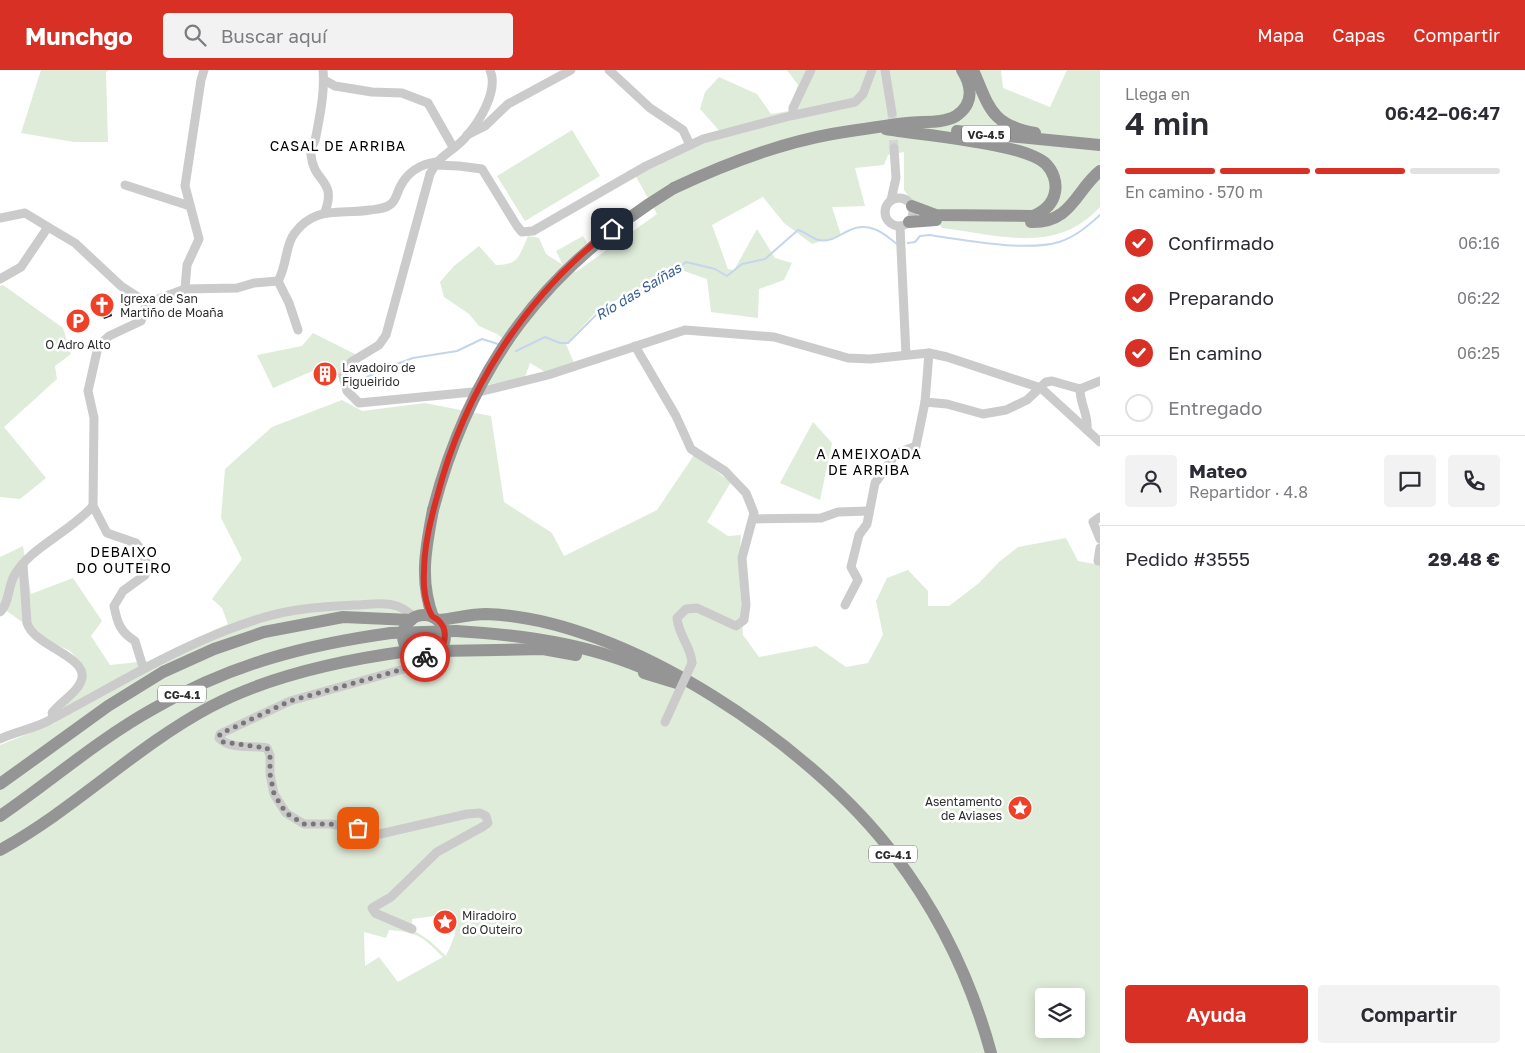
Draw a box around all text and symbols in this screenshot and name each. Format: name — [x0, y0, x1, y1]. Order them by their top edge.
search box — [163, 13, 513, 58]
text: Munchgo — [25, 21, 133, 50]
icon: search — [181, 21, 209, 49]
text: Buscar aquí — [221, 24, 327, 47]
text: Mapa — [1257, 24, 1304, 46]
text: Capas — [1332, 24, 1385, 46]
text: Compartir — [1413, 24, 1500, 46]
text: Llega en — [1125, 84, 1190, 104]
text: 06:42–06:47 — [1385, 101, 1500, 124]
text: 4 min — [1125, 104, 1209, 142]
road number: VG-4.5 — [962, 126, 1010, 142]
district label: CASAL DE ARRIBA — [270, 137, 406, 154]
text: En camino · 570 m — [1125, 182, 1263, 202]
pin — [591, 208, 633, 250]
icon: home — [598, 215, 626, 243]
icon: check — [1125, 229, 1153, 257]
text: Confirmado — [1168, 231, 1274, 254]
text: 06:16 — [1458, 233, 1500, 253]
water label: Río das Saíñas — [592, 258, 685, 323]
icon: check — [1125, 284, 1153, 312]
text: Preparando — [1168, 286, 1274, 309]
text: 06:22 — [1457, 288, 1500, 308]
place label: Igrexa de San Martiño de Moaña — [120, 291, 223, 320]
church icon: Igrexa de San Martiño de Moaña — [89, 292, 115, 318]
parking icon: O Adro Alto — [65, 308, 91, 334]
place label: O Adro Alto — [45, 337, 111, 352]
icon: check — [1125, 339, 1153, 367]
text: En camino — [1168, 341, 1262, 364]
text: 06:25 — [1457, 343, 1500, 363]
place label: Lavadoiro de Figueirido — [342, 360, 416, 389]
building icon: Lavadoiro de Figueirido — [312, 361, 338, 387]
text: Entregado — [1168, 396, 1262, 419]
district label: A AMEIXOADA DE ARRIBA — [816, 445, 922, 478]
button: person — [1125, 455, 1177, 507]
button: chat — [1384, 455, 1436, 507]
button: phone — [1448, 455, 1500, 507]
text: Mateo — [1189, 459, 1247, 482]
text: Repartidor · 4.8 — [1189, 482, 1308, 502]
district label: DEBAIXO DO OUTEIRO — [76, 543, 172, 576]
text: Pedido #3555 — [1125, 547, 1250, 570]
text: 29.48 € — [1428, 547, 1500, 570]
courier — [400, 632, 450, 682]
icon: bike — [411, 643, 439, 671]
road number: CG-4.1 — [158, 686, 206, 702]
place label: Asentamento de Aviases — [925, 794, 1002, 823]
place icon: Asentamento de Aviases — [1007, 795, 1033, 821]
pin — [337, 807, 379, 849]
icon: bag — [344, 814, 372, 842]
road number: CG-4.1 — [869, 846, 917, 862]
place label: Miradoiro do Outeiro — [462, 908, 522, 937]
place icon: Miradoiro do Outeiro — [432, 909, 458, 935]
button: Ayuda — [1125, 985, 1308, 1043]
button: Compartir — [1318, 985, 1500, 1043]
map controls — [1035, 988, 1085, 1038]
button: layers — [1035, 988, 1085, 1038]

